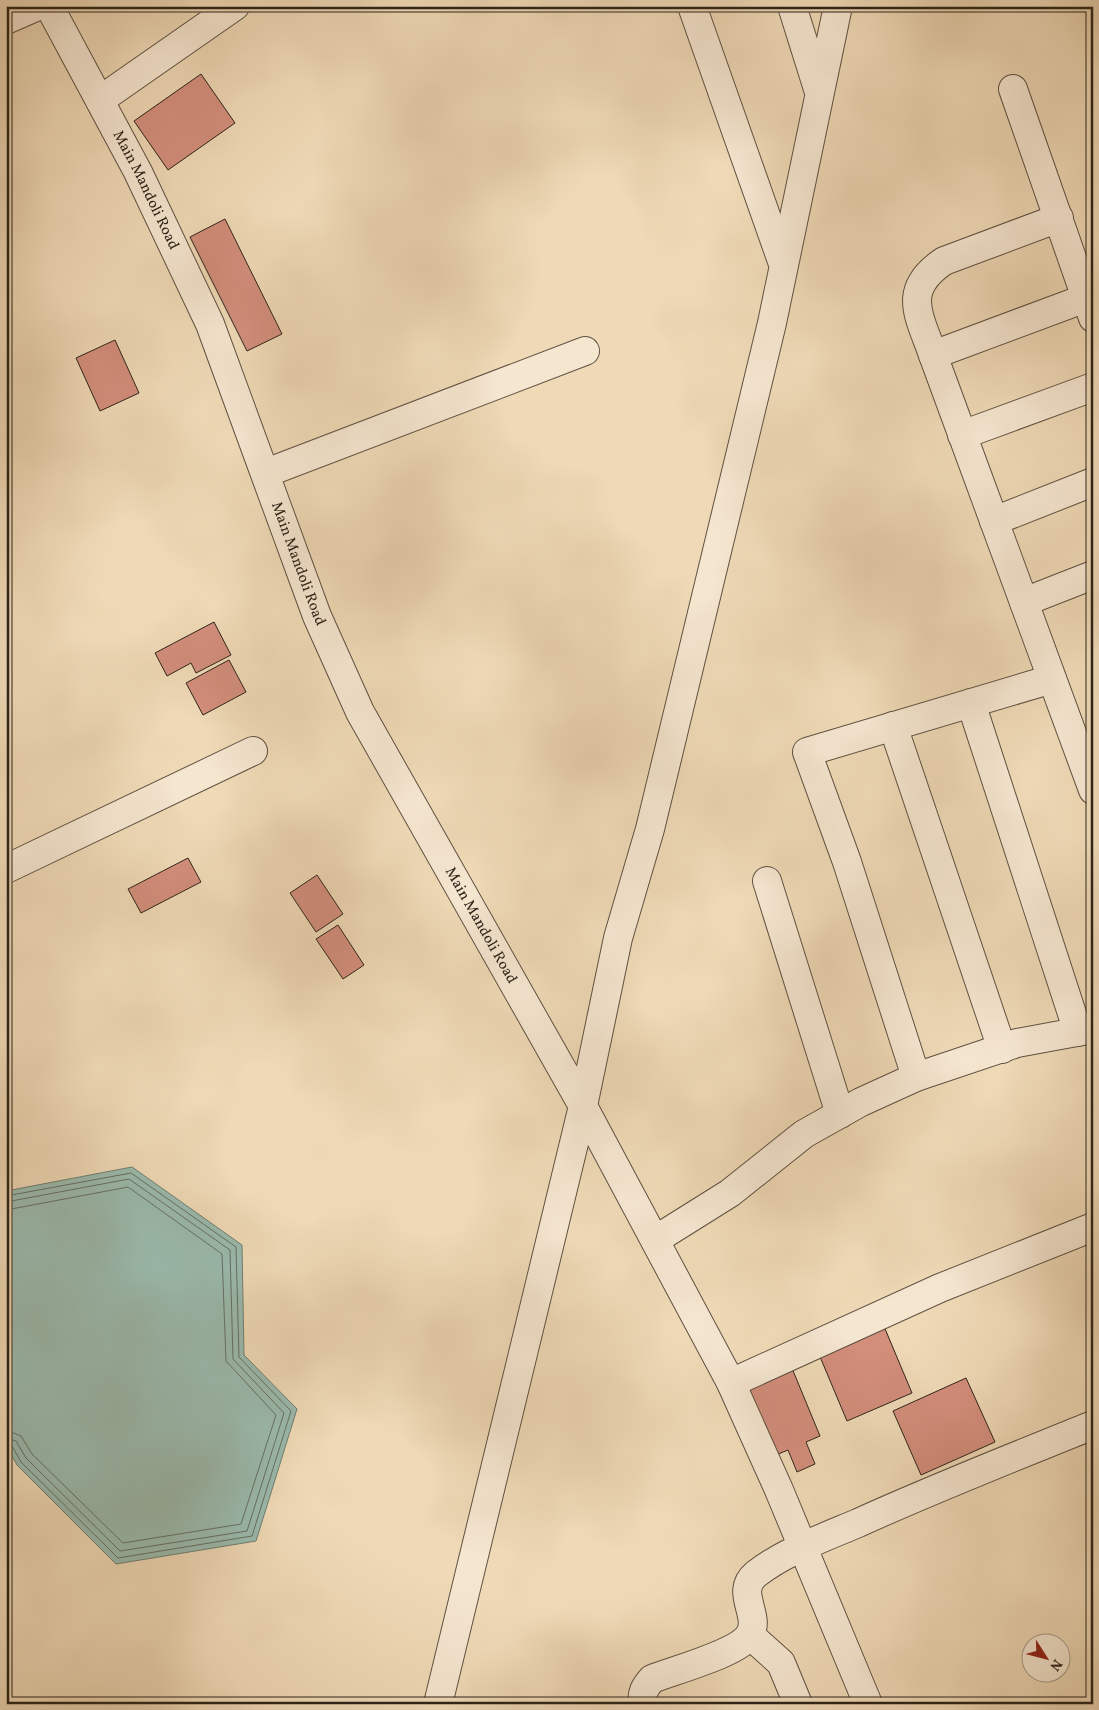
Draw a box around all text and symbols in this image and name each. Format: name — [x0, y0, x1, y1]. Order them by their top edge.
street label: Main Mandoli Road — [107, 127, 184, 253]
street label: Main Mandoli Road — [266, 499, 331, 629]
street label: Main Mandoli Road — [440, 863, 522, 987]
north arrow — [1022, 1632, 1072, 1682]
text: N — [1045, 1655, 1066, 1674]

